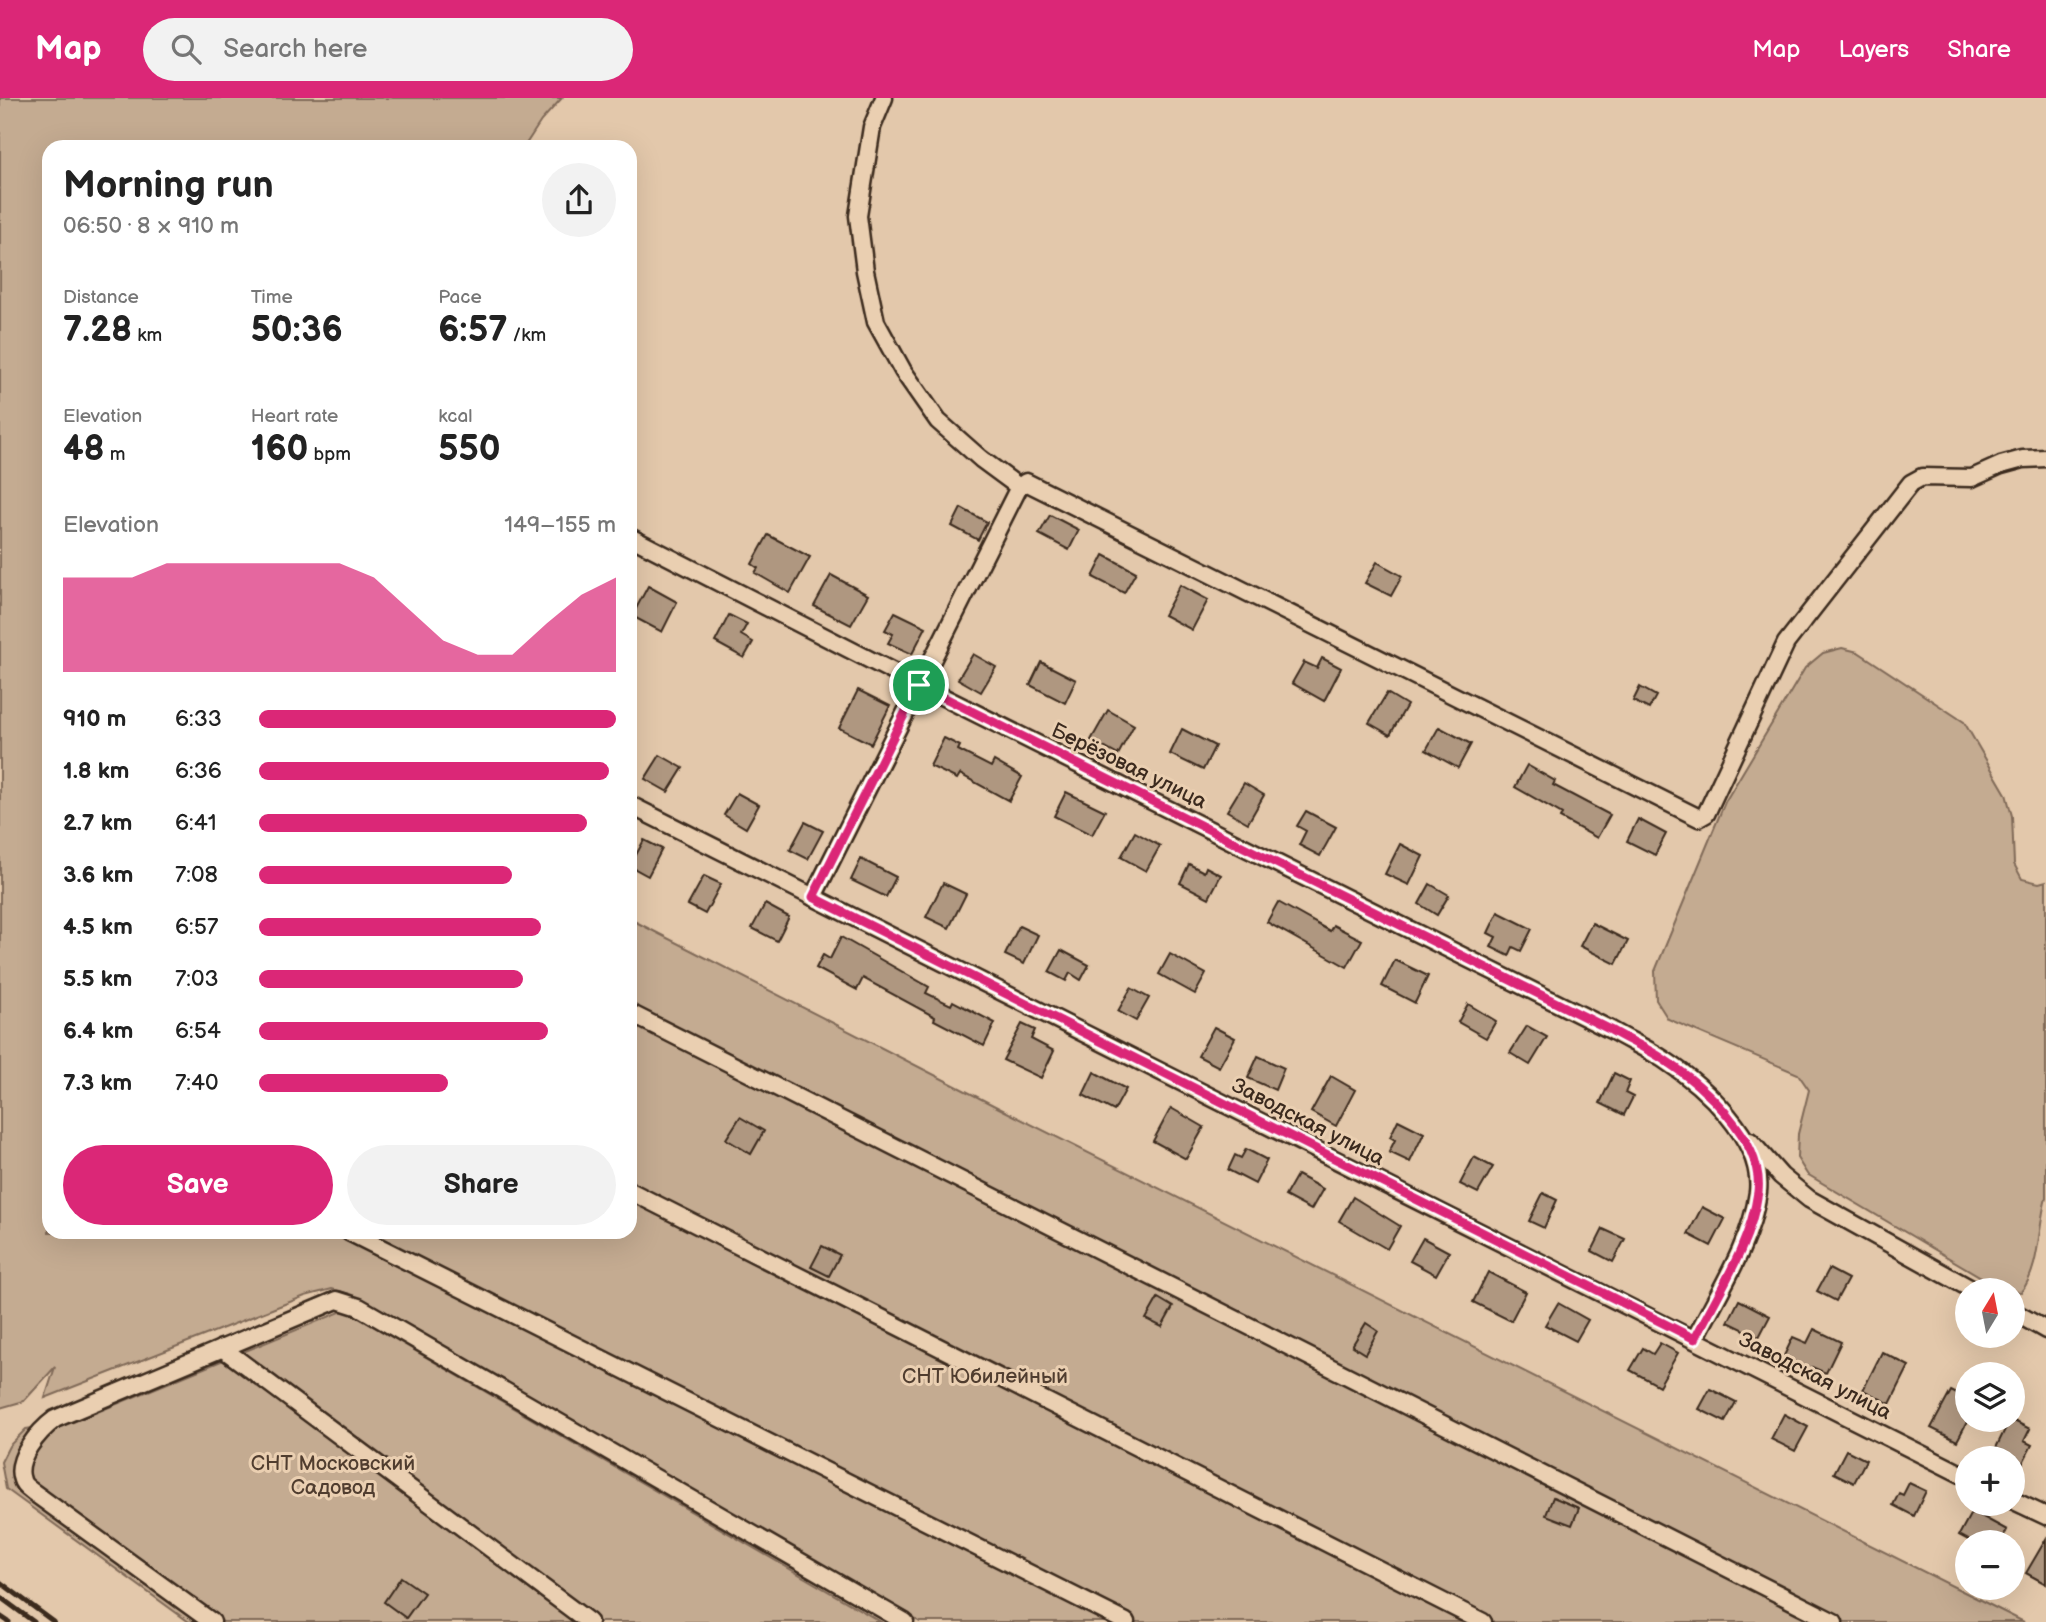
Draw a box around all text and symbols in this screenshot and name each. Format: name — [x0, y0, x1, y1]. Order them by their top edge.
search box — [143, 18, 633, 81]
text: Map — [35, 29, 101, 69]
icon: search — [167, 30, 205, 68]
text: Search here — [223, 34, 367, 65]
text: Map — [1752, 35, 1800, 64]
text: Layers — [1838, 35, 1909, 64]
text: Share — [1947, 35, 2011, 64]
text: Morning run — [63, 163, 274, 208]
button: share — [542, 163, 616, 237]
text: 06:50 · 8 × 910 m — [63, 212, 239, 240]
text: Distance — [63, 286, 139, 309]
text: Time — [251, 286, 293, 309]
text: Pace — [438, 286, 482, 309]
text: 7.28 — [63, 309, 132, 352]
text: 50:36 — [251, 309, 343, 352]
text: 6:57 — [438, 309, 507, 352]
text: km — [132, 324, 162, 347]
text: /km — [507, 324, 546, 347]
text: Elevation — [63, 405, 142, 428]
text: Heart rate — [251, 405, 338, 428]
text: kcal — [438, 405, 472, 428]
text: 48 — [63, 428, 105, 471]
text: 160 — [251, 428, 308, 471]
text: 550 — [438, 428, 501, 471]
text: m — [105, 443, 126, 466]
text: bpm — [308, 443, 351, 466]
text: Elevation — [63, 511, 159, 539]
text: 149–155 m — [504, 511, 616, 539]
pin — [889, 655, 949, 715]
icon: arrive — [900, 666, 938, 704]
text: 910 m — [63, 705, 126, 733]
text: 6:33 — [175, 705, 222, 733]
street label: Берёзовая улица — [1047, 718, 1211, 815]
text: 1.8 km — [63, 757, 129, 785]
text: 6:36 — [175, 757, 222, 785]
text: 2.7 km — [63, 809, 132, 837]
text: 6:41 — [175, 809, 217, 837]
text: 3.6 km — [63, 861, 133, 889]
text: 7:08 — [175, 861, 218, 889]
text: 4.5 km — [63, 913, 133, 941]
text: 6:57 — [175, 913, 218, 941]
text: 5.5 km — [63, 965, 132, 993]
text: 7:03 — [175, 965, 219, 993]
text: 6.4 km — [63, 1017, 133, 1045]
text: 6:54 — [175, 1017, 221, 1045]
text: 7.3 km — [63, 1069, 132, 1097]
text: 7:40 — [175, 1069, 219, 1097]
street label: Заводская улица — [1228, 1073, 1389, 1171]
button: Save — [63, 1145, 333, 1225]
button: Share — [347, 1145, 616, 1225]
north arrow — [1955, 1278, 2025, 1348]
map controls — [1955, 1278, 2025, 1600]
street label: Заводская улица — [1735, 1327, 1896, 1425]
button: layers — [1955, 1362, 2025, 1432]
park label: СНТ Юбилейный — [902, 1364, 1068, 1389]
button: + — [1955, 1446, 2025, 1516]
park label: СНТ Московский Садовод — [251, 1451, 415, 1500]
button: − — [1955, 1530, 2025, 1600]

